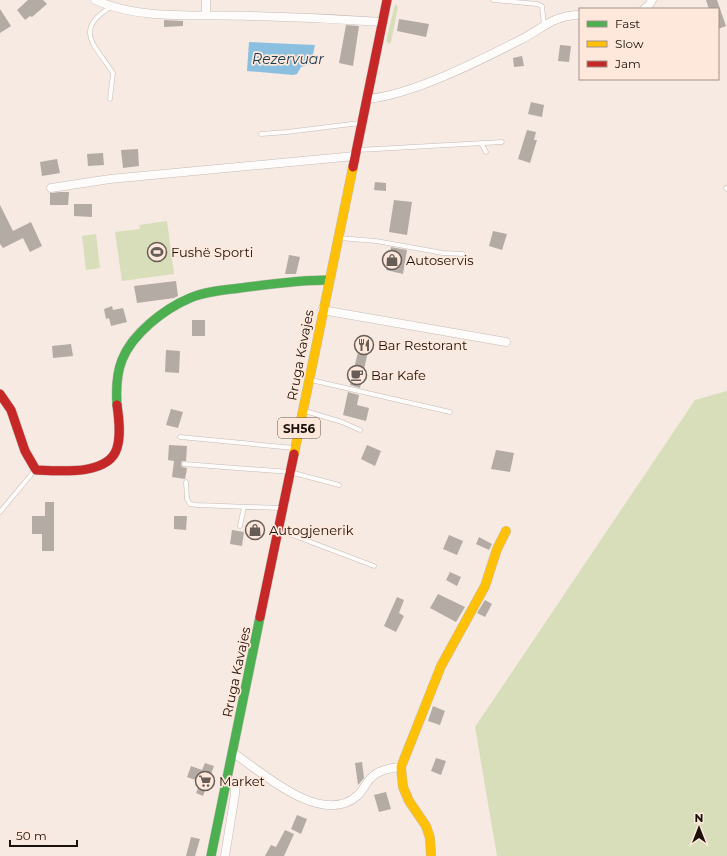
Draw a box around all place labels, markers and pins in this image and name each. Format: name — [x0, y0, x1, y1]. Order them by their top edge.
sports icon: Fushë Sporti — [146, 241, 168, 263]
place label: Fushë Sporti — [171, 244, 253, 260]
shop icon: Autoservis — [381, 249, 403, 271]
place label: Autoservis — [406, 252, 474, 268]
restaurant icon: Bar Restorant — [353, 334, 375, 356]
place label: Bar Restorant — [378, 337, 467, 353]
cafe icon: Bar Kafe — [346, 364, 368, 386]
place label: Bar Kafe — [371, 367, 426, 383]
shop icon: Autogjenerik — [244, 519, 266, 541]
place label: Autogjenerik — [269, 522, 354, 538]
supermarket icon: Market — [194, 770, 216, 792]
place label: Market — [219, 773, 265, 789]

